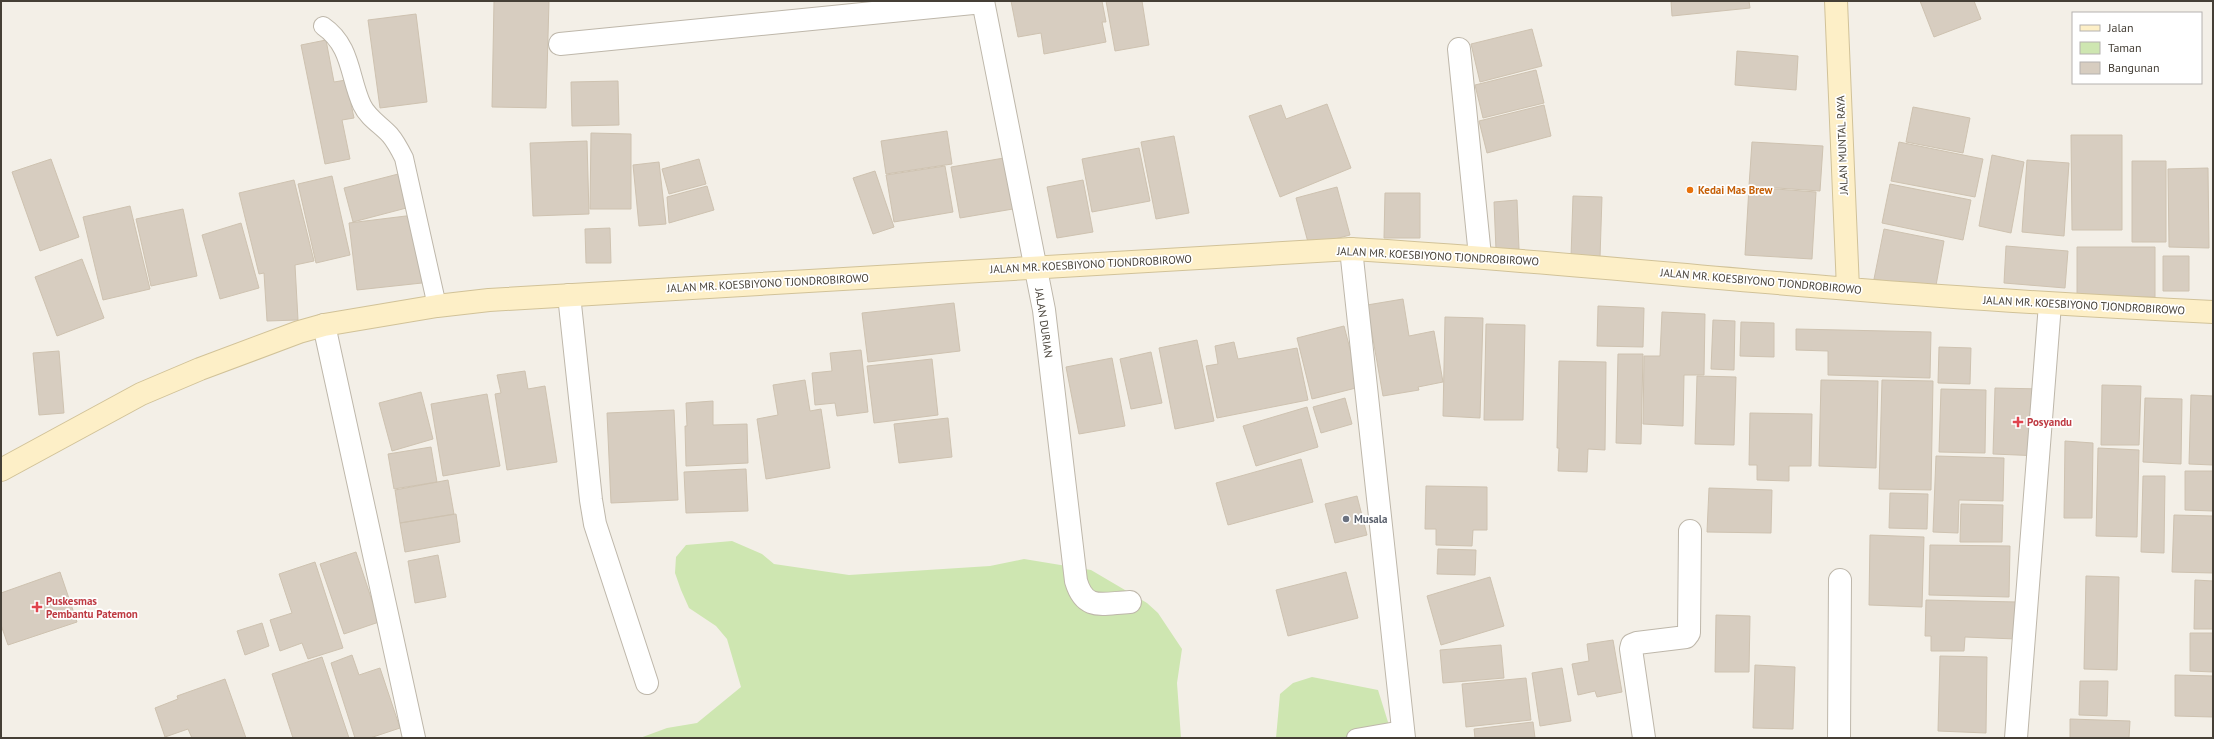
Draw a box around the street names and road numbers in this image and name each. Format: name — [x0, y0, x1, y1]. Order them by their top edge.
street label: JALAN MUNTAL RAYA — [1833, 95, 1851, 196]
street label: JALAN MR. KOESBIYONO TJONDROBIROWO — [1336, 244, 1539, 268]
street label: JALAN MR. KOESBIYONO TJONDROBIROWO — [989, 252, 1192, 276]
street label: JALAN MR. KOESBIYONO TJONDROBIROWO — [1659, 265, 1862, 297]
street label: JALAN MR. KOESBIYONO TJONDROBIROWO — [666, 271, 869, 295]
street label: JALAN DURIAN — [1032, 286, 1056, 359]
street label: JALAN MR. KOESBIYONO TJONDROBIROWO — [1982, 293, 2185, 317]

